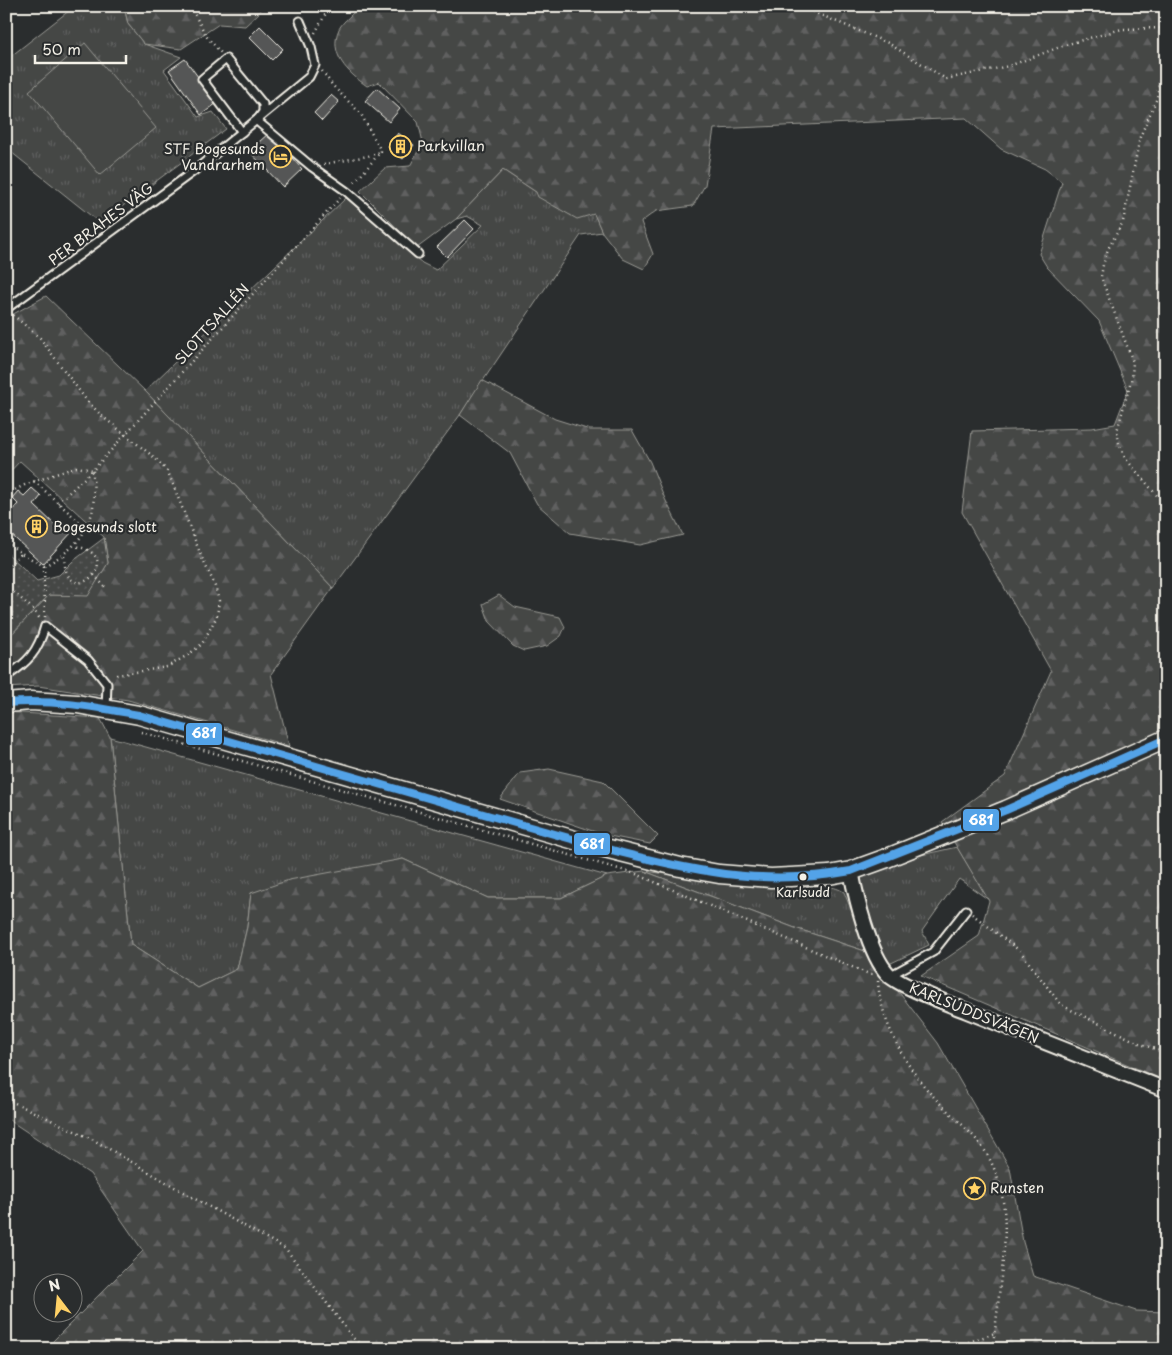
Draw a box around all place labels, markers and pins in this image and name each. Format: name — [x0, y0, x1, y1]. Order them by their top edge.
building icon: Parkvillan — [389, 134, 413, 158]
place label: Parkvillan — [417, 135, 485, 156]
place label: STF Bogesunds Vandrarhem — [164, 138, 265, 175]
hotel icon: STF Bogesunds Vandrarhem — [269, 145, 293, 169]
building icon: Bogesunds slott — [25, 515, 49, 539]
place label: Bogesunds slott — [53, 516, 157, 537]
marker: Karlsudd — [798, 872, 808, 882]
place label: Karlsudd — [776, 882, 830, 901]
place icon: Runsten — [962, 1176, 986, 1200]
place label: Runsten — [990, 1177, 1044, 1198]

